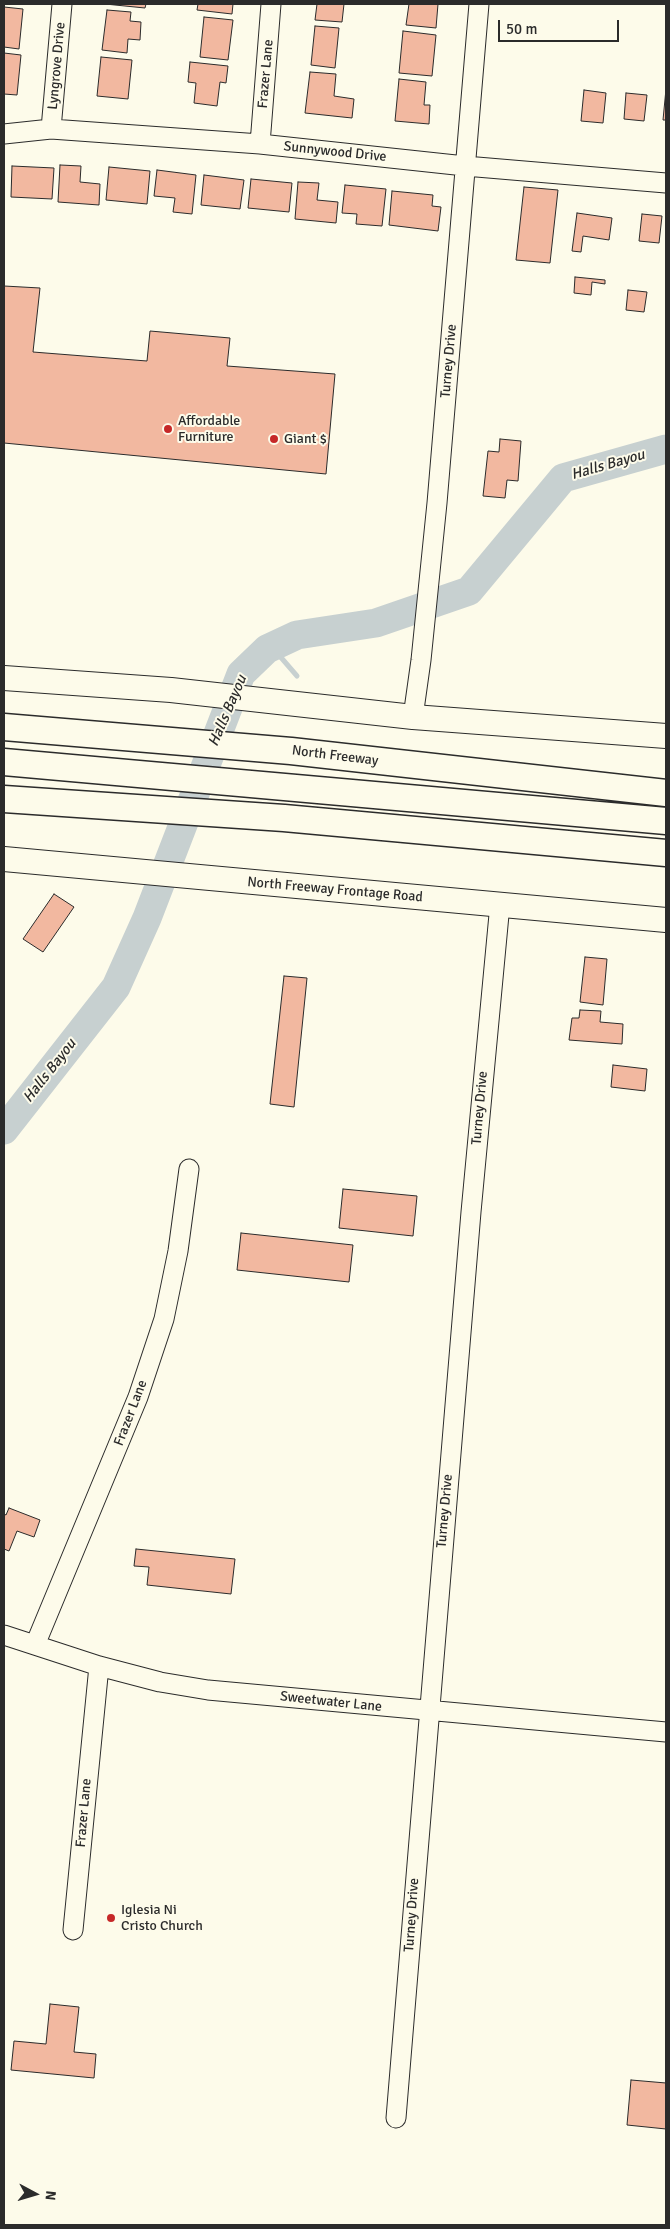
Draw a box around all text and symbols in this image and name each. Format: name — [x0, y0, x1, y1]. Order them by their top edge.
scale bar — [500, 10, 621, 42]
text: 50 m — [506, 20, 537, 38]
street label: Lyngrove Drive — [45, 22, 69, 110]
street label: Frazer Lane — [255, 39, 277, 109]
street label: Sunnywood Drive — [283, 138, 387, 166]
street label: Turney Drive — [437, 323, 461, 399]
place label: Affordable Furniture — [178, 413, 240, 446]
marker: Affordable Furniture — [162, 423, 174, 435]
place label: Giant $ — [284, 431, 327, 447]
marker: Giant $ — [268, 433, 280, 445]
water label: Halls Bayou — [569, 446, 647, 484]
water label: Halls Bayou — [205, 673, 251, 749]
street label: North Freeway — [291, 742, 379, 770]
street label: North Freeway Frontage Road — [246, 874, 424, 906]
water label: Halls Bayou — [20, 1036, 80, 1106]
street label: Turney Drive — [468, 1070, 492, 1146]
street label: Frazer Lane — [111, 1378, 151, 1448]
street label: Turney Drive — [433, 1473, 457, 1549]
street label: Sweetwater Lane — [279, 1688, 383, 1716]
street label: Frazer Lane — [73, 1778, 95, 1848]
street label: Turney Drive — [401, 1878, 423, 1952]
place label: Iglesia Ni Cristo Church — [121, 1902, 203, 1934]
marker: Iglesia Ni Cristo Church — [105, 1912, 117, 1924]
north arrow — [10, 2169, 60, 2219]
text: N — [41, 2190, 59, 2201]

